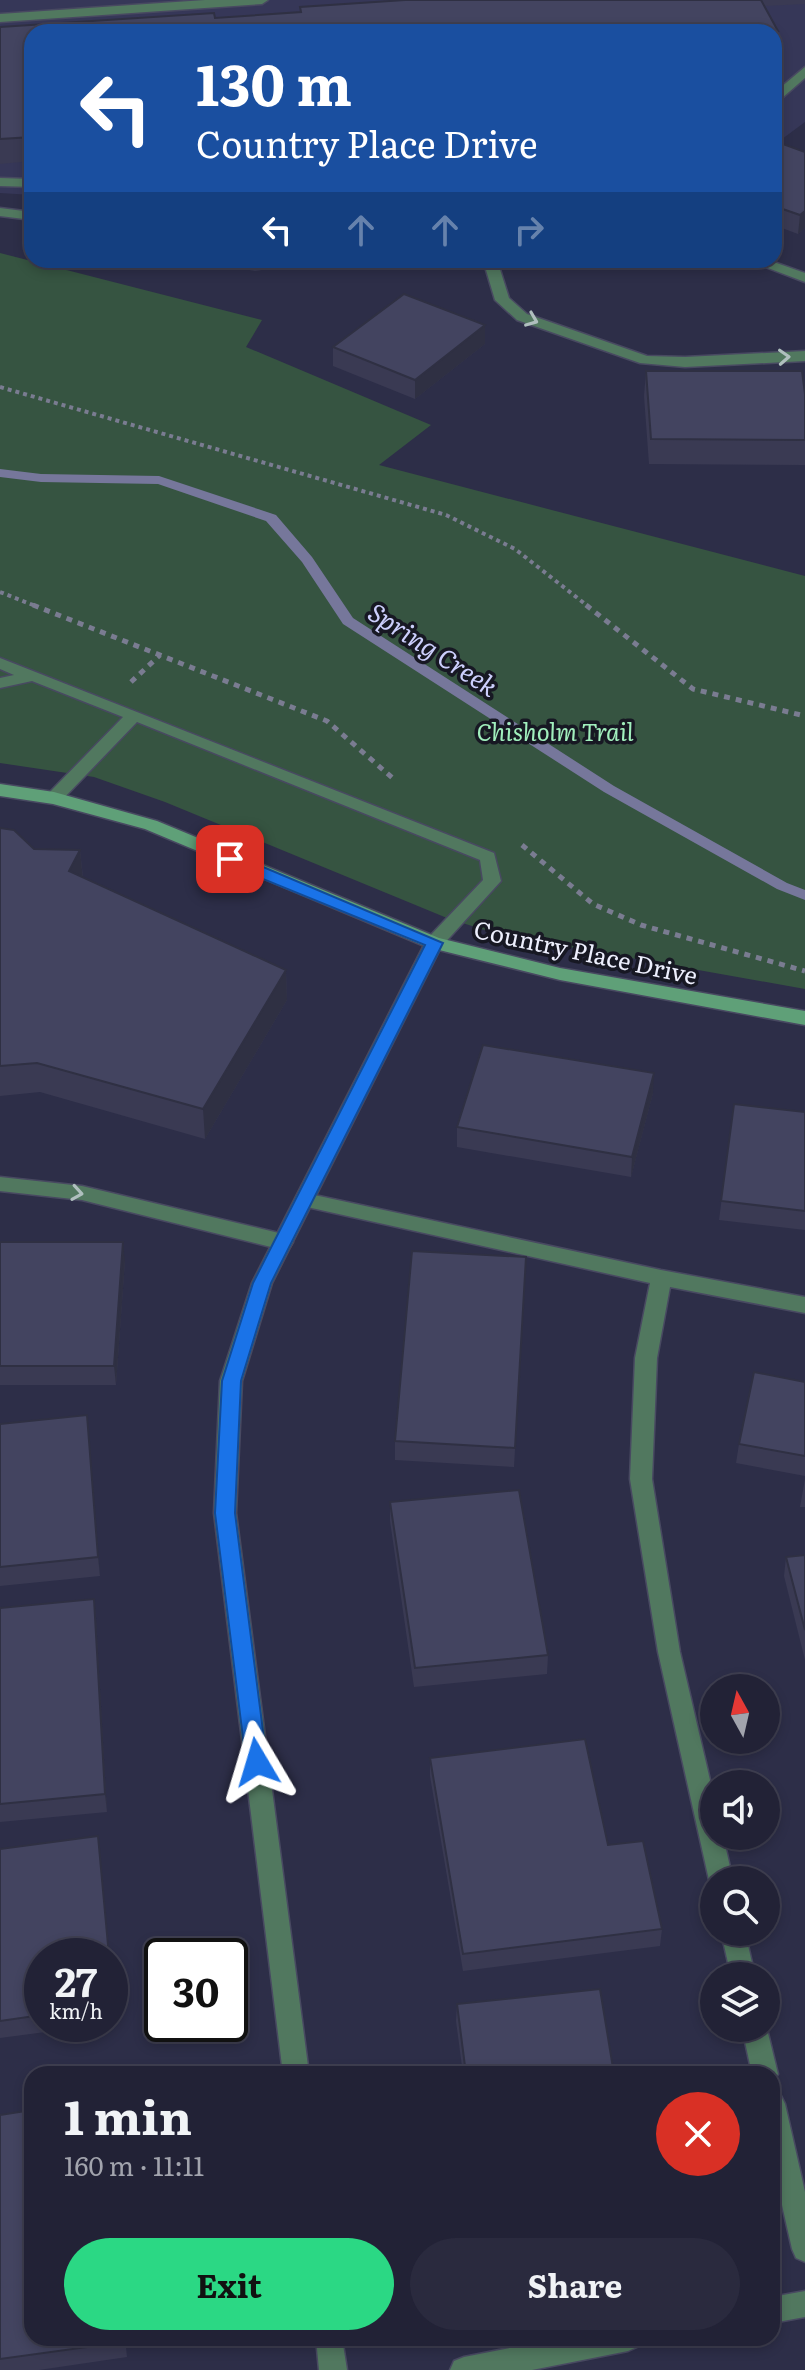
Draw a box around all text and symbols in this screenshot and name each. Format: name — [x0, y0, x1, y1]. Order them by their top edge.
text: 130 m — [196, 40, 352, 123]
icon: left — [64, 56, 168, 160]
text: Country Place Drive — [196, 116, 538, 169]
icon: left — [255, 208, 299, 252]
icon: ahead — [339, 208, 383, 252]
icon: ahead — [423, 208, 467, 252]
icon: right — [507, 208, 551, 252]
one-way arrow — [524, 310, 538, 326]
one-way arrow — [778, 349, 791, 366]
water label: Spring Creek — [361, 591, 507, 705]
park label: Chisholm Trail — [477, 713, 634, 748]
pin — [196, 825, 264, 893]
icon: arrive — [208, 837, 252, 881]
street label: Country Place Drive — [471, 910, 701, 992]
one-way arrow — [71, 1184, 84, 1201]
north arrow — [700, 1674, 780, 1754]
map controls — [700, 1674, 780, 2042]
position arrow — [215, 1720, 299, 1804]
button: sound — [700, 1770, 780, 1850]
button: search — [700, 1866, 780, 1946]
speed limit sign: 30 — [144, 1938, 248, 2042]
text: 27 — [55, 1950, 97, 2009]
button: layers — [700, 1962, 780, 2042]
text: km/h — [49, 1995, 103, 2025]
text: 1 min — [64, 2079, 192, 2150]
button: close — [656, 2092, 740, 2176]
text: 160 m · 11:11 — [64, 2145, 204, 2184]
button: Exit — [64, 2238, 394, 2330]
button: Share — [410, 2238, 740, 2330]

